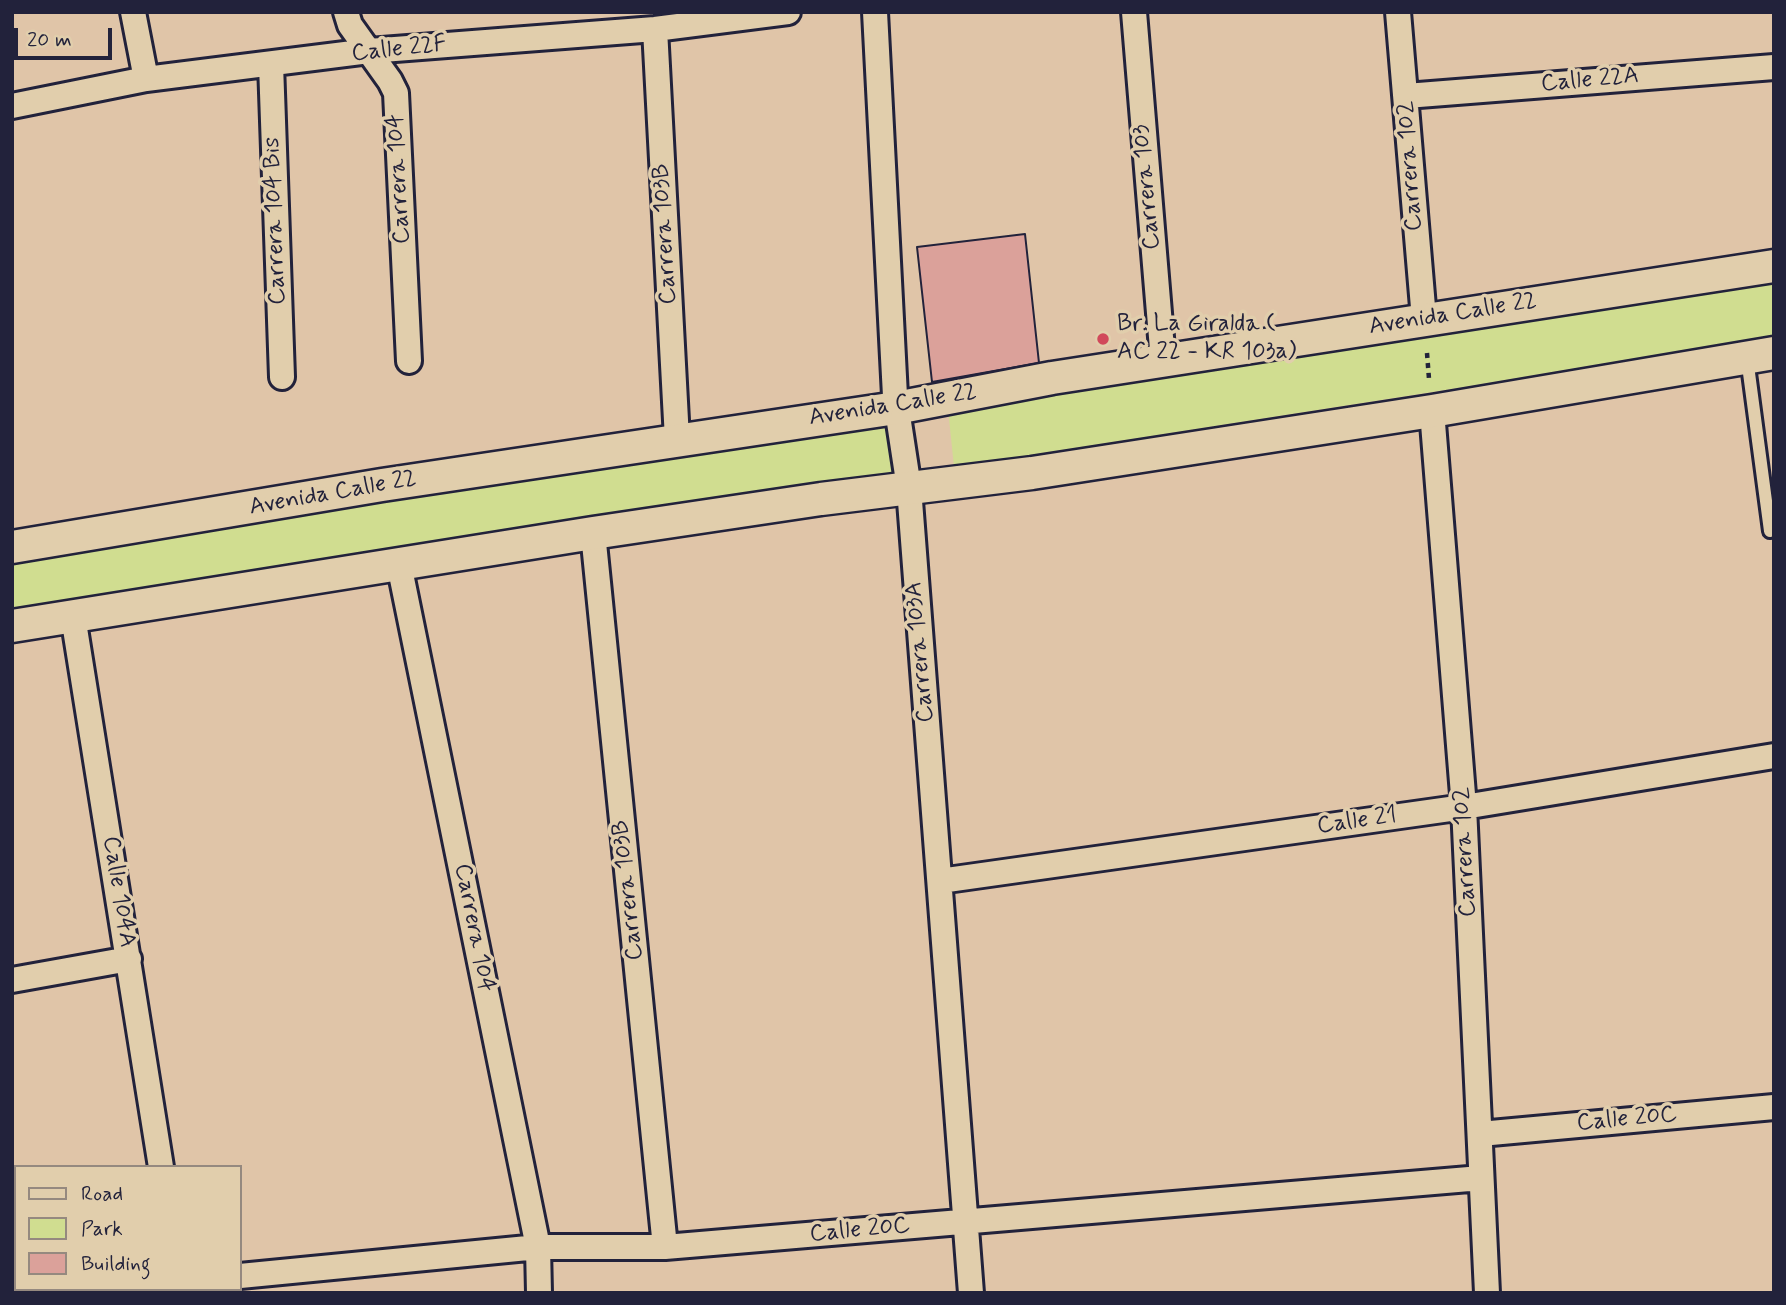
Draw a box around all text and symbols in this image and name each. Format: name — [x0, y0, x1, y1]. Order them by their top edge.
scale bar — [18, 14, 116, 58]
text: 20 m — [27, 26, 72, 54]
street label: Calle 22F — [350, 31, 448, 69]
street label: Calle 22A — [1540, 62, 1640, 100]
street label: Carrera 102 — [1392, 100, 1430, 232]
street label: Carrera 104 — [382, 113, 418, 245]
street label: Carrera 103 — [1128, 123, 1168, 251]
street label: Carrera 104 Bis — [259, 137, 293, 305]
street label: Carrera 103B — [648, 163, 684, 305]
street label: Avenida Calle 22 — [1367, 288, 1539, 342]
place label: Br. La Giralda ( AC 22 - KR 103a) — [1117, 311, 1296, 367]
marker: Br. La Giralda ( AC 22 - KR 103a) — [1095, 331, 1111, 347]
street label: Avenida Calle 22 — [807, 379, 979, 433]
street label: Avenida Calle 22 — [247, 465, 419, 523]
street label: Carrera 103A — [900, 580, 942, 724]
street label: Carrera 102 — [1448, 786, 1484, 918]
street label: Calle 21 — [1315, 802, 1399, 842]
street label: Carrera 103B — [607, 818, 651, 962]
street label: Calle 104A — [95, 834, 141, 950]
street label: Carrera 104 — [446, 861, 500, 995]
street label: Calle 20C — [1576, 1101, 1678, 1139]
legend — [14, 1165, 242, 1291]
text: Road — [81, 1180, 123, 1208]
street label: Calle 20C — [809, 1212, 911, 1250]
text: Park — [81, 1215, 123, 1243]
text: Building — [81, 1250, 151, 1278]

